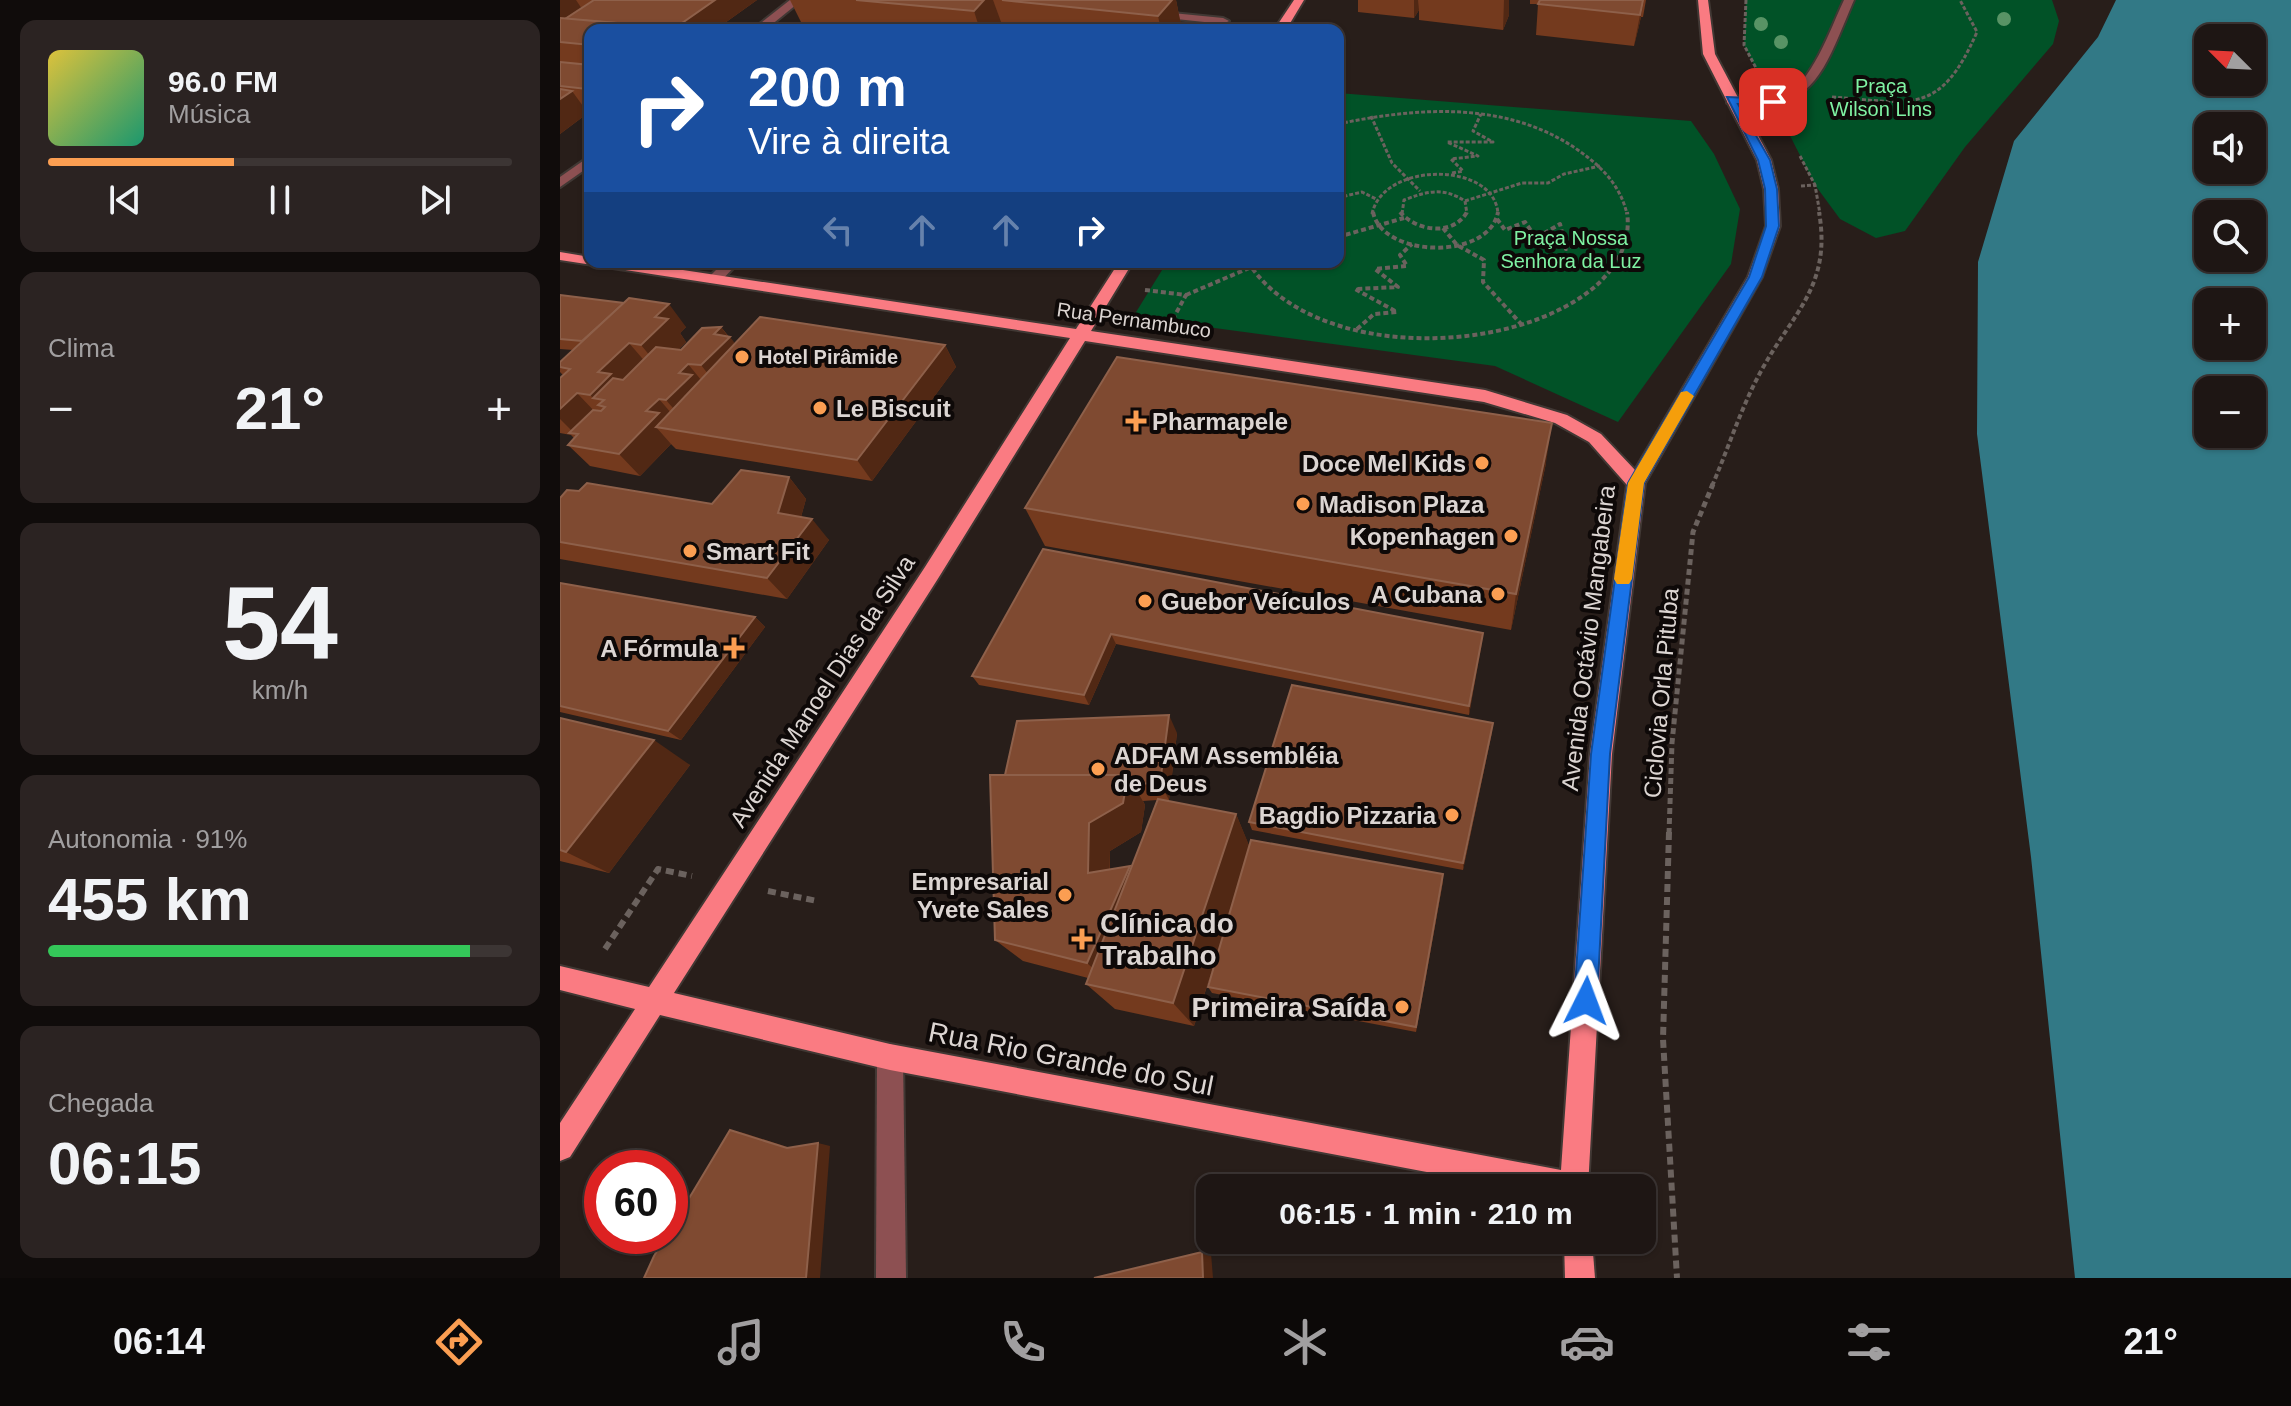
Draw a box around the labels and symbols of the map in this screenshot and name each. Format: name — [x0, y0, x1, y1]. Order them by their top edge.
north arrow — [2194, 24, 2266, 96]
pin — [1739, 68, 1807, 136]
park label: Praça Wilson Lins — [1830, 75, 1932, 120]
park label: Praça Nossa Senhora da Luz — [1500, 227, 1642, 272]
street label: Rua Pernambuco — [1055, 298, 1213, 342]
place label: Hotel Pirâmide — [758, 346, 898, 368]
marker: Hotel Pirâmide — [733, 348, 751, 366]
place label: Le Biscuit — [836, 395, 951, 422]
marker: Le Biscuit — [811, 399, 829, 417]
place label: Pharmapele — [1152, 408, 1288, 435]
marker: Pharmapele — [1127, 412, 1145, 430]
place label: Doce Mel Kids — [1302, 450, 1466, 477]
marker: Doce Mel Kids — [1473, 454, 1491, 472]
street label: Avenida Octávio Mangabeira — [1556, 483, 1620, 792]
place label: Madison Plaza — [1319, 491, 1485, 518]
marker: Madison Plaza — [1294, 495, 1312, 513]
place label: Kopenhagen — [1350, 523, 1495, 550]
marker: Kopenhagen — [1502, 527, 1520, 545]
place label: Smart Fit — [706, 538, 810, 565]
marker: Smart Fit — [681, 542, 699, 560]
street label: Avenida Manoel Dias da Silva — [724, 550, 920, 832]
place label: A Cubana — [1371, 581, 1483, 608]
marker: A Cubana — [1489, 585, 1507, 603]
street label: Ciclovia Orla Pituba — [1638, 586, 1684, 799]
place label: Guebor Veículos — [1161, 588, 1350, 615]
marker: Guebor Veículos — [1136, 592, 1154, 610]
place label: A Fórmula — [600, 635, 719, 662]
marker: A Fórmula — [725, 639, 743, 657]
place label: ADFAM Assembléia de Deus — [1114, 742, 1339, 797]
marker: ADFAM Assembléia de Deus — [1089, 760, 1107, 778]
place label: Bagdio Pizzaria — [1259, 802, 1437, 829]
marker: Bagdio Pizzaria — [1443, 806, 1461, 824]
place label: Empresarial Yvete Sales — [912, 868, 1049, 923]
marker: Empresarial Yvete Sales — [1056, 886, 1074, 904]
place label: Clínica do Trabalho — [1100, 908, 1234, 971]
marker: Clínica do Trabalho — [1071, 928, 1093, 950]
position arrow — [1544, 959, 1628, 1043]
place label: Primeira Saída — [1191, 992, 1386, 1023]
marker: Primeira Saída — [1393, 998, 1411, 1016]
street label: Rua Rio Grande do Sul — [926, 1016, 1216, 1102]
speed limit sign: 60 — [584, 1150, 688, 1254]

